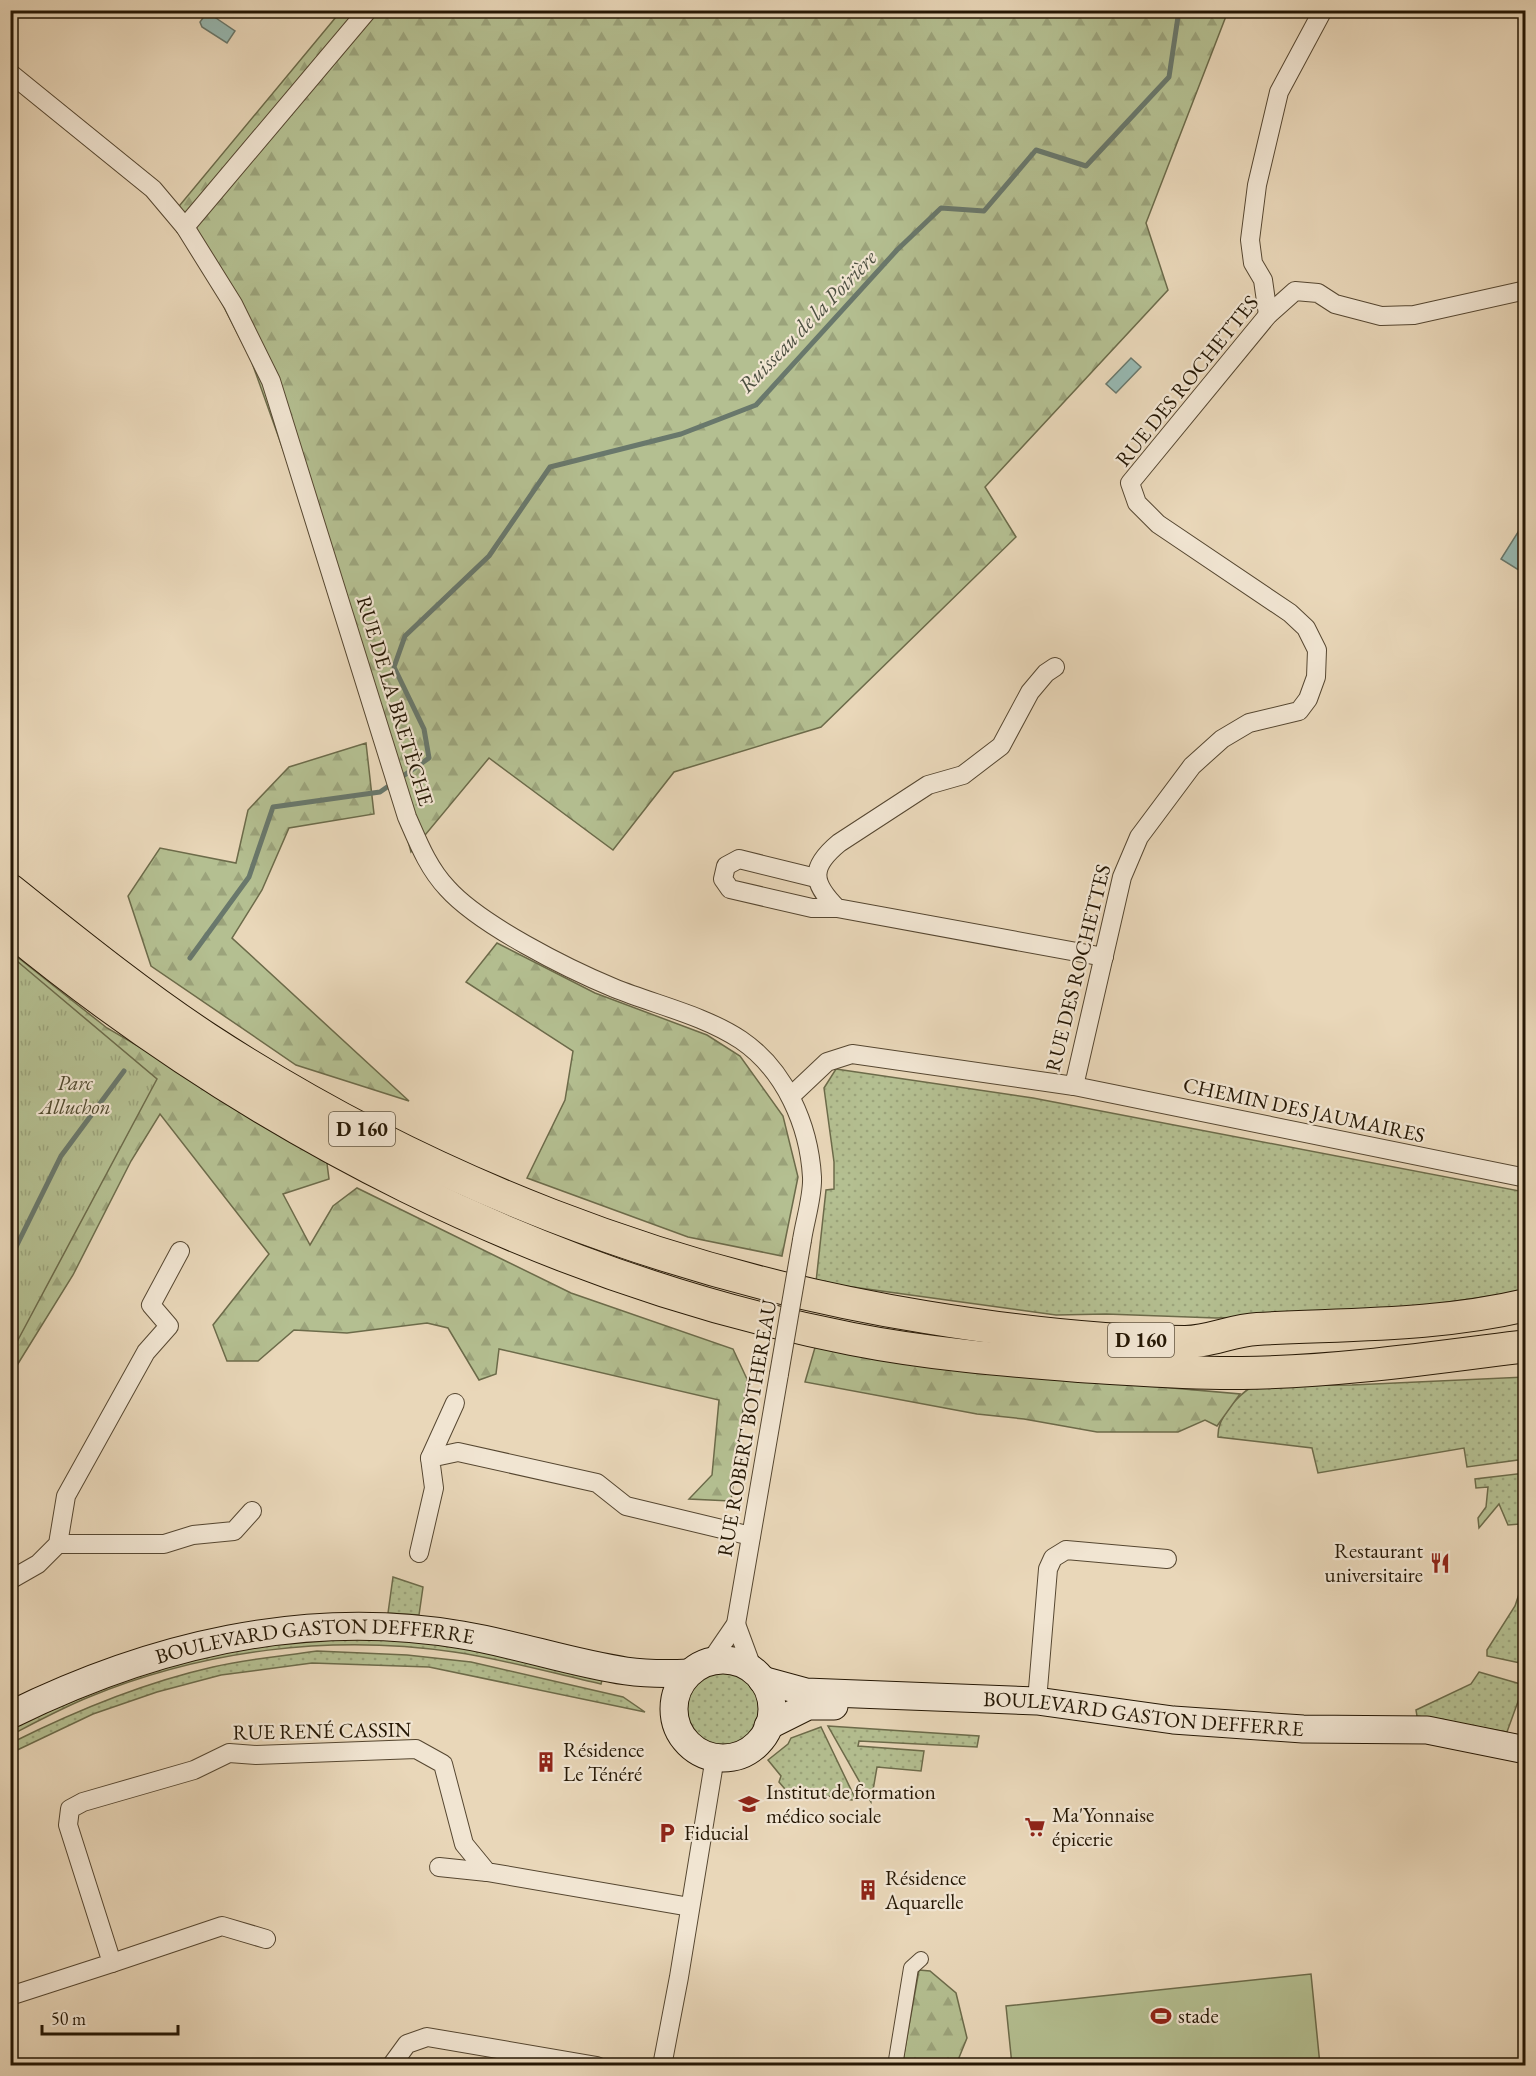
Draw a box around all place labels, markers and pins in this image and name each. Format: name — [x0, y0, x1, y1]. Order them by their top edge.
place label: Restaurant universitaire — [1325, 1537, 1423, 1588]
restaurant icon: Restaurant universitaire — [1428, 1551, 1452, 1575]
place label: Résidence Le Ténéré — [563, 1736, 644, 1787]
building icon: Résidence Le Ténéré — [534, 1750, 558, 1774]
place label: Institut de formation médico sociale — [766, 1778, 936, 1829]
school or university icon: Institut de formation médico sociale — [737, 1792, 761, 1816]
place label: Ma'Yonnaise épicerie — [1052, 1801, 1154, 1852]
supermarket icon: Ma'Yonnaise épicerie — [1023, 1815, 1047, 1839]
place label: Fiducial — [684, 1819, 749, 1846]
parking icon: Fiducial — [655, 1821, 679, 1845]
place label: Résidence Aquarelle — [884, 1864, 966, 1915]
building icon: Résidence Aquarelle — [856, 1878, 880, 1902]
place label: stade — [1178, 2002, 1219, 2029]
sports icon: stade — [1149, 2004, 1173, 2028]

